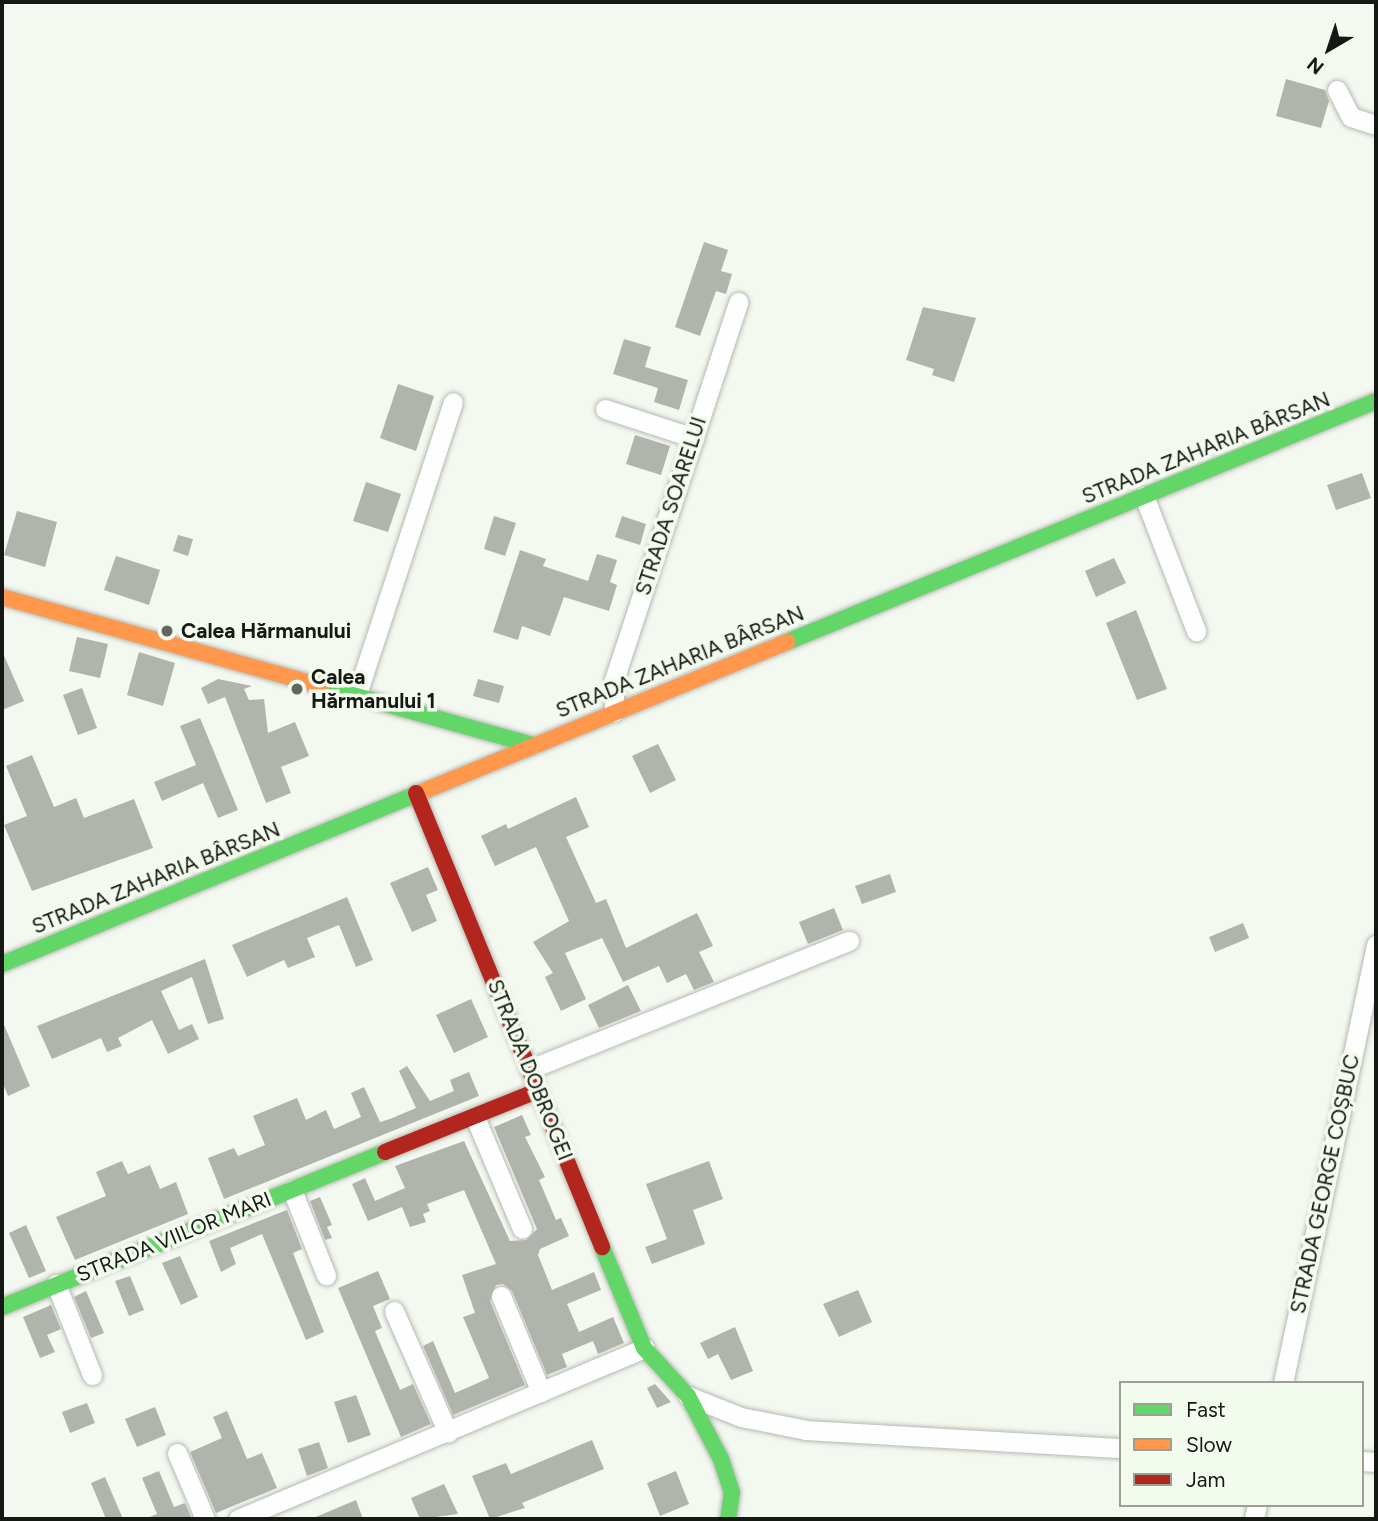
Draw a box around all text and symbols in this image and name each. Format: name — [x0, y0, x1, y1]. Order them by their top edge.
north arrow — [1294, 14, 1364, 84]
text: N — [1303, 52, 1328, 79]
street label: STRADA ZAHARIA BÂRSAN — [1078, 387, 1334, 509]
street label: STRADA SOARELUI — [630, 414, 712, 598]
street label: STRADA ZAHARIA BÂRSAN — [552, 601, 808, 723]
place label: Calea Hărmanului — [181, 618, 351, 644]
marker: Calea Hărmanului — [159, 623, 175, 639]
place label: Calea Hărmanului 1 — [311, 664, 436, 714]
marker: Calea Hărmanului 1 — [289, 681, 305, 697]
street label: STRADA ZAHARIA BÂRSAN — [28, 817, 284, 939]
street label: STRADA DOBROGEI — [482, 976, 578, 1164]
street label: STRADA GEORGE COȘBUC — [1285, 1052, 1365, 1316]
street label: STRADA VIILOR MARI — [73, 1186, 275, 1288]
legend — [1119, 1381, 1364, 1507]
text: Fast — [1186, 1397, 1226, 1422]
text: Slow — [1186, 1432, 1232, 1457]
text: Jam — [1186, 1467, 1225, 1492]

